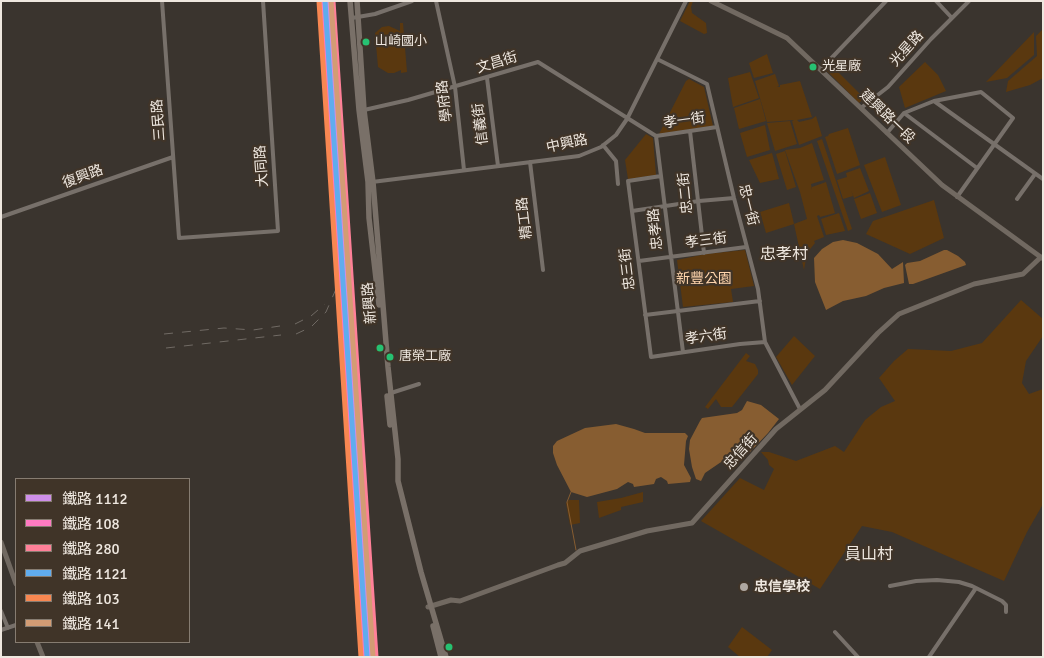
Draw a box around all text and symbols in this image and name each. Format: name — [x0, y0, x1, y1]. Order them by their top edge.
street label: 光星路 — [887, 28, 927, 70]
place label: 山崎國小 — [375, 34, 427, 50]
marker: 山崎國小 — [361, 37, 371, 47]
street label: 文昌街 — [474, 49, 520, 77]
place label: 光星廠 — [822, 59, 861, 75]
marker: 光星廠 — [808, 62, 818, 72]
street label: 學府路 — [434, 79, 456, 123]
street label: 建興路一段 — [856, 87, 918, 147]
street label: 三民路 — [149, 98, 169, 142]
street label: 信義街 — [470, 102, 492, 146]
street label: 孝一街 — [662, 110, 706, 132]
street label: 中興路 — [545, 131, 589, 157]
street label: 大同路 — [252, 144, 272, 188]
street label: 復興路 — [60, 162, 106, 192]
street label: 忠二街 — [675, 171, 697, 215]
street label: 忠一街 — [735, 183, 761, 227]
street label: 精工路 — [514, 196, 536, 240]
street label: 忠孝路 — [645, 207, 667, 251]
street label: 孝三街 — [684, 230, 728, 252]
district label: 忠孝村 — [760, 245, 808, 265]
street label: 忠三街 — [617, 247, 639, 291]
park label: 新豐公園 — [676, 271, 732, 287]
street label: 新興路 — [360, 281, 380, 325]
street label: 孝六街 — [684, 326, 728, 348]
unlabelled marker — [375, 343, 385, 353]
place label: 唐榮工廠 — [399, 349, 451, 365]
marker: 唐榮工廠 — [385, 352, 395, 362]
street label: 忠信街 — [721, 431, 761, 473]
legend — [15, 478, 190, 643]
text: 鐵路 1112 — [62, 490, 128, 508]
text: 鐵路 108 — [62, 515, 120, 533]
text: 鐵路 280 — [62, 540, 120, 558]
district label: 員山村 — [845, 545, 893, 565]
text: 鐵路 1121 — [62, 565, 128, 583]
place label: 忠信學校 — [754, 579, 810, 595]
marker: 忠信學校 — [738, 581, 750, 593]
text: 鐵路 103 — [62, 590, 120, 608]
text: 鐵路 141 — [62, 615, 120, 633]
unlabelled marker — [444, 642, 454, 652]

